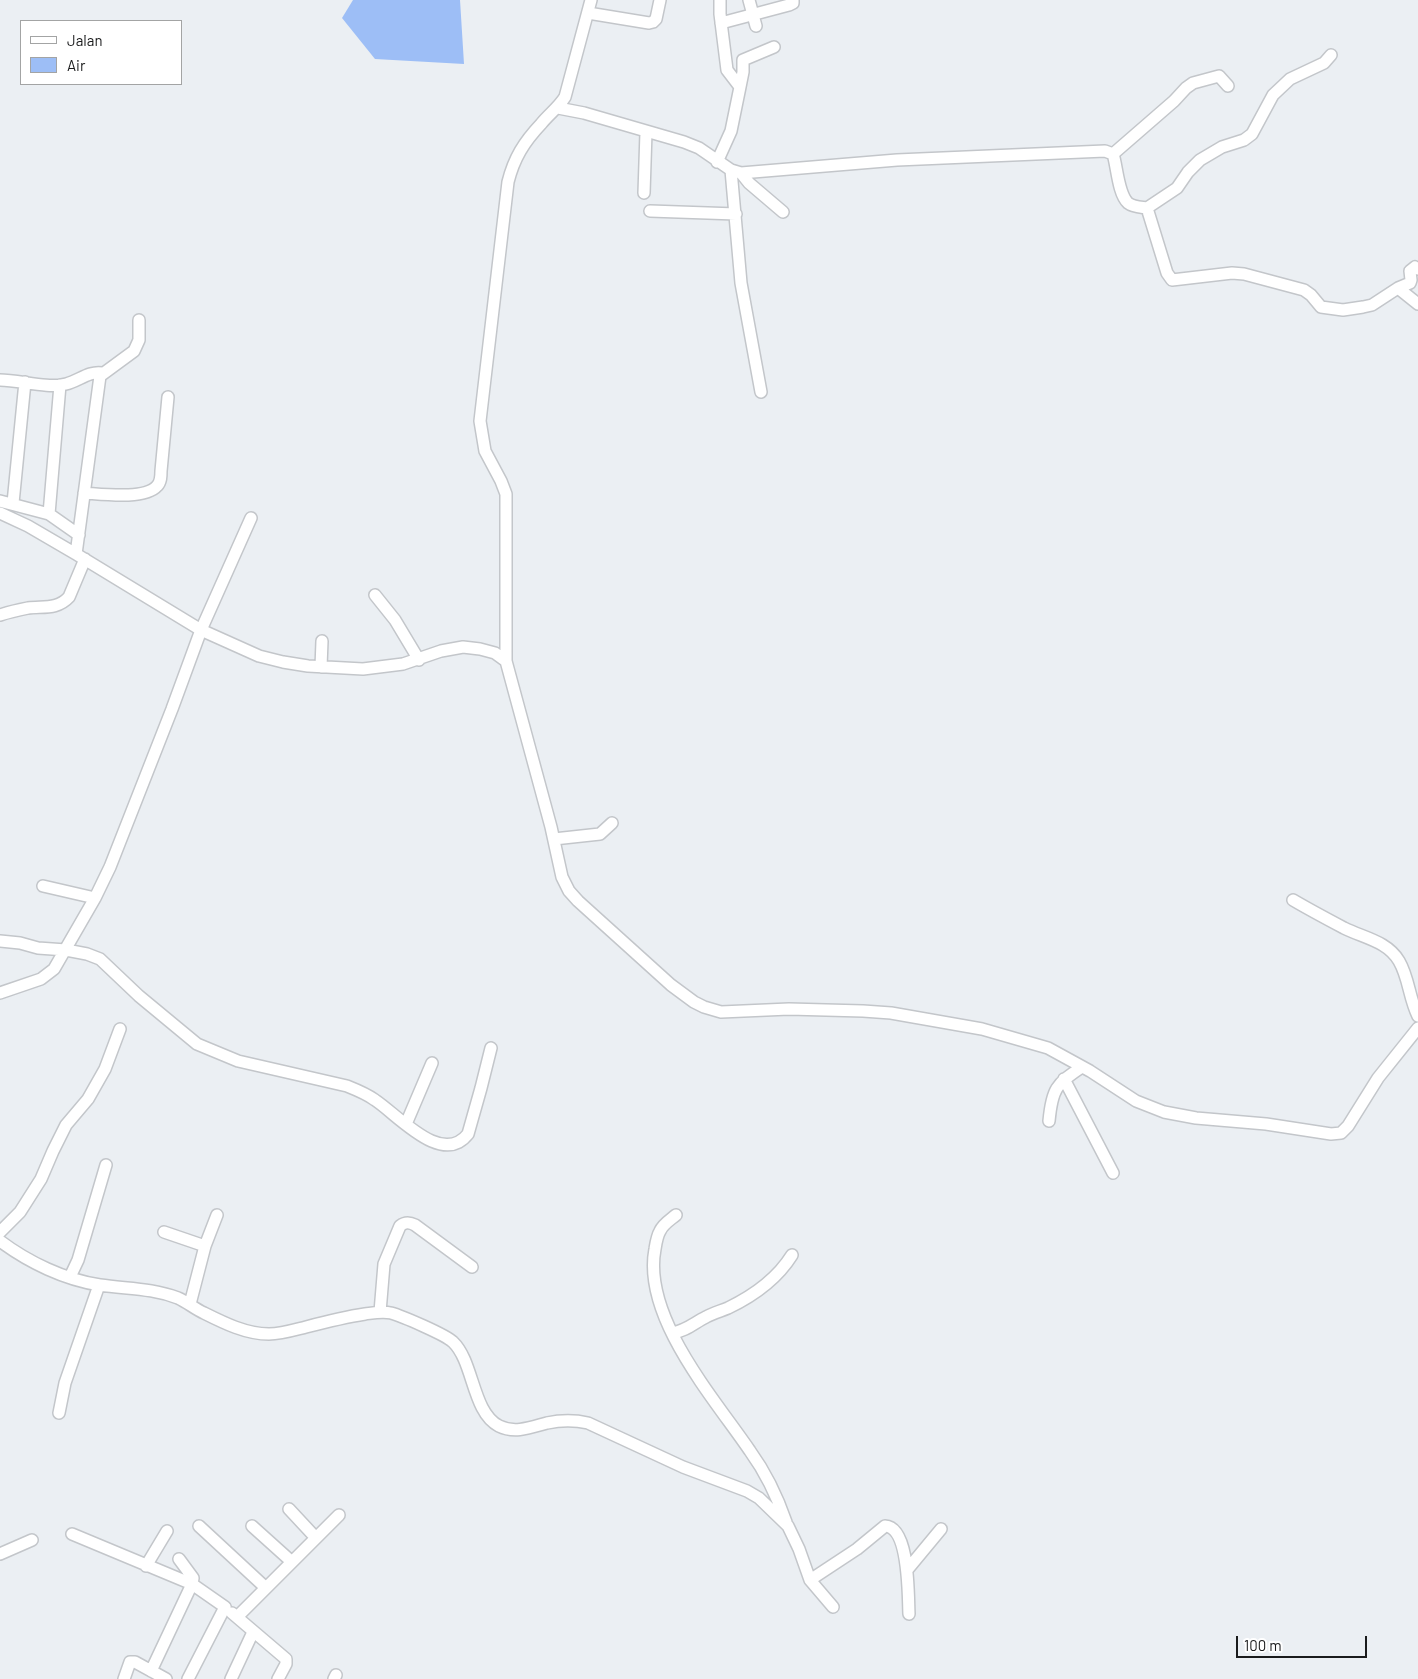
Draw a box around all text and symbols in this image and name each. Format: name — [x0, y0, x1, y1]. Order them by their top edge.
legend — [20, 20, 182, 85]
text: Jalan — [67, 31, 103, 49]
text: Air — [67, 56, 85, 74]
scale bar — [1238, 1626, 1369, 1658]
text: 100 m — [1244, 1636, 1282, 1654]

